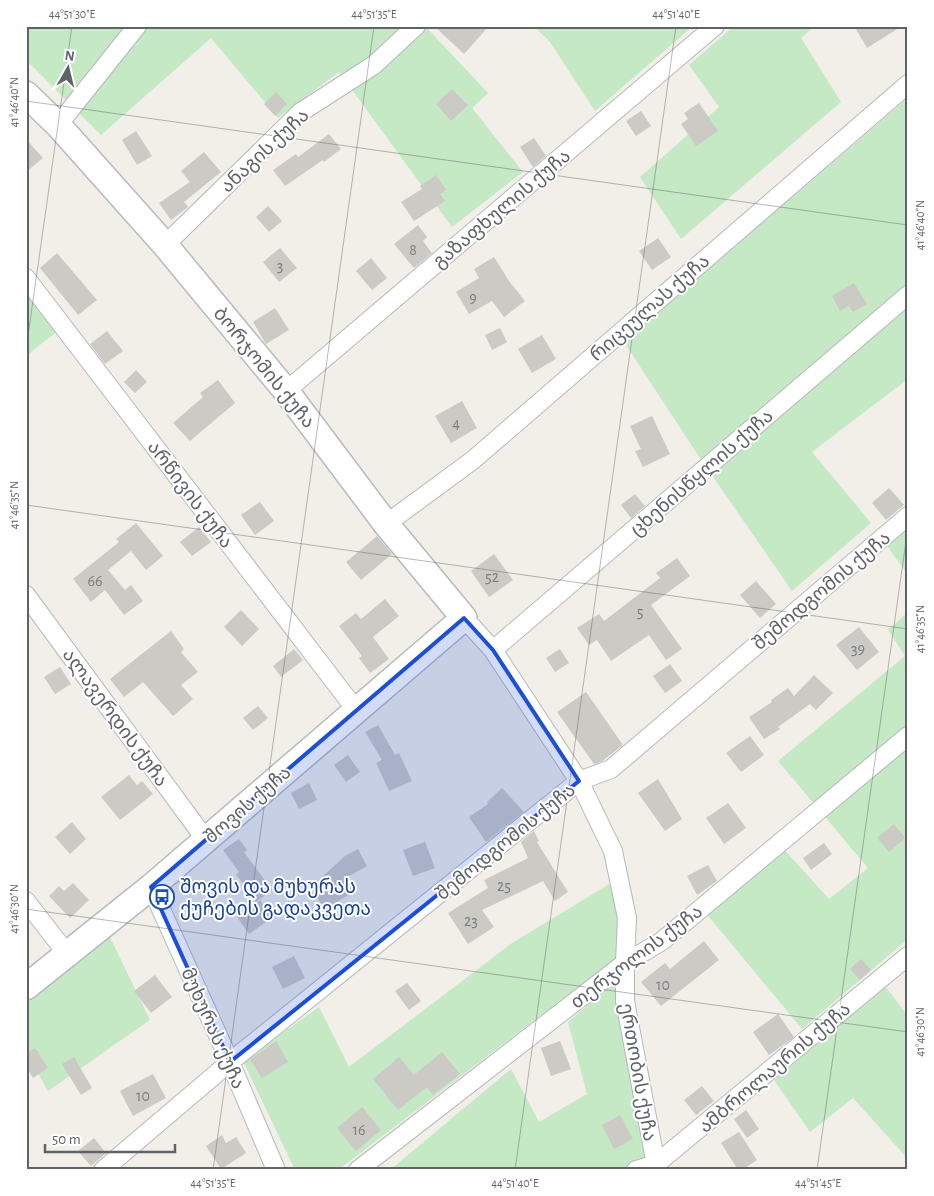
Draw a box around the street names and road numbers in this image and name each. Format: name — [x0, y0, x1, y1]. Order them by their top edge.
street label: ანაგის ქუჩა — [217, 106, 313, 197]
street label: გაზაფხულის ქუჩა — [430, 146, 576, 274]
street label: რიცეულას ქუჩა — [586, 251, 715, 367]
street label: ბორჯომის ქუჩა — [209, 303, 319, 433]
street label: ცხენისწყლის ქუჩა — [627, 406, 778, 542]
street label: არწივის ქუჩა — [143, 437, 237, 553]
street label: შემოდგომის ქუჩა — [750, 528, 896, 656]
street label: ალავერდის ქუჩა — [57, 645, 172, 792]
street label: შოვის ქუჩა — [201, 763, 295, 848]
street label: შემოდგომის ქუჩა — [433, 780, 580, 906]
street label: თერჯოლის ქუჩა — [567, 901, 707, 1014]
street label: მუხურას ქუჩა — [177, 965, 249, 1092]
street label: ამბროლაურის ქუჩა — [695, 999, 856, 1138]
street label: ერთობის ქუჩა — [615, 1002, 660, 1143]

